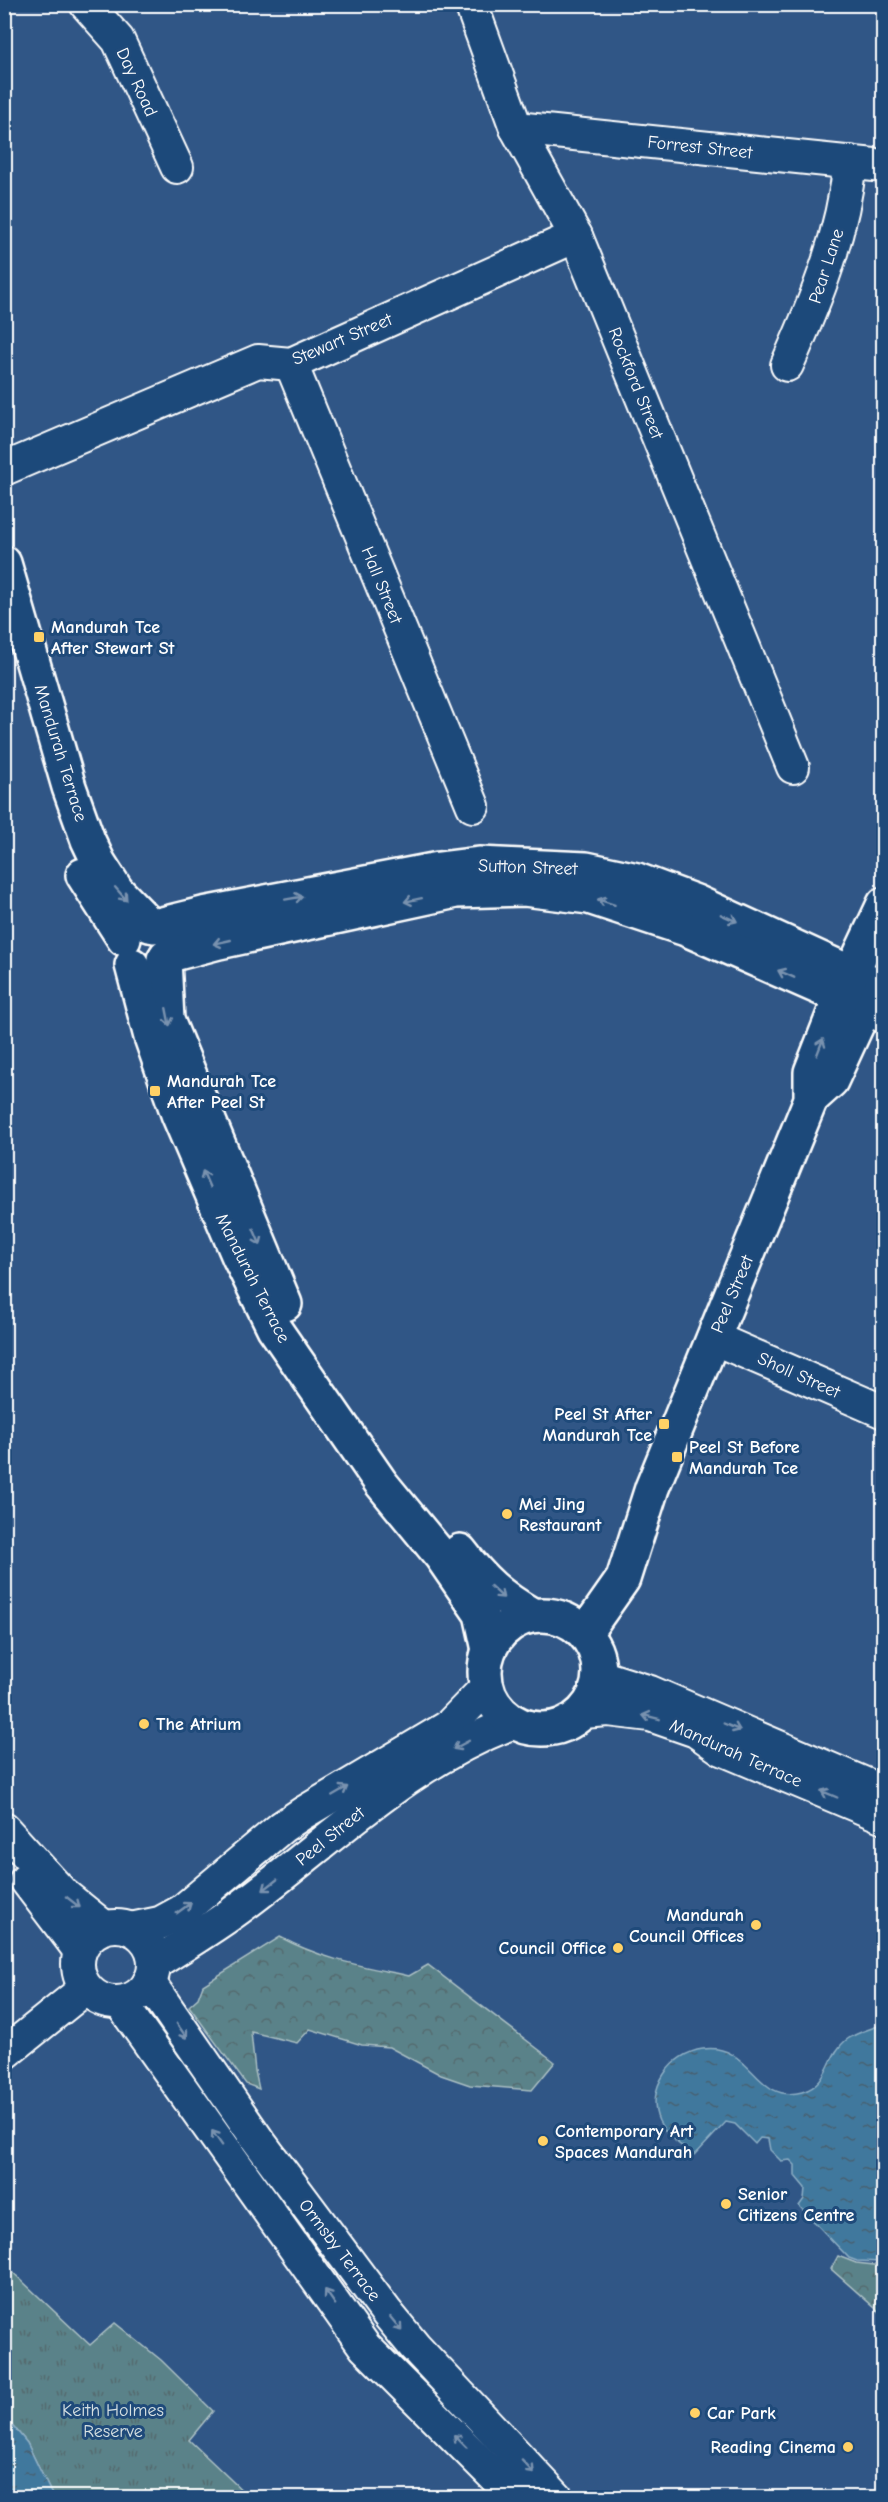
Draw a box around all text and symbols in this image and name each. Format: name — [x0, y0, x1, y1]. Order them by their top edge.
street label: Day Road — [111, 44, 162, 120]
street label: Forrest Street — [646, 132, 754, 164]
street label: Pear Lane — [804, 226, 848, 306]
street label: Stewart Street — [289, 309, 396, 370]
street label: Rockford Street — [604, 324, 668, 443]
street label: Hall Street — [357, 544, 407, 628]
place label: Mandurah Tce After Stewart St — [51, 617, 176, 659]
marker: Mandurah Tce After Stewart St — [32, 630, 46, 644]
street label: Mandurah Terrace — [30, 682, 91, 824]
street label: Sutton Street — [478, 855, 579, 880]
one-way arrow — [114, 886, 128, 901]
one-way arrow — [284, 892, 303, 903]
one-way arrow — [404, 895, 423, 906]
one-way arrow — [597, 896, 616, 907]
one-way arrow — [720, 912, 738, 924]
one-way arrow — [213, 936, 232, 948]
one-way arrow — [778, 968, 796, 980]
one-way arrow — [163, 1007, 174, 1026]
one-way arrow — [815, 1039, 826, 1057]
place label: Mandurah Tce After Peel St — [167, 1071, 276, 1113]
marker: Mandurah Tce After Peel St — [148, 1084, 162, 1098]
one-way arrow — [200, 1171, 211, 1189]
street label: Mandurah Terrace — [211, 1210, 294, 1347]
one-way arrow — [252, 1227, 263, 1245]
street label: Peel Street — [707, 1251, 759, 1336]
street label: Sholl Street — [754, 1348, 844, 1403]
place label: Peel St After Mandurah Tce — [543, 1404, 653, 1446]
marker: Peel St After Mandurah Tce — [657, 1417, 671, 1431]
place label: Peel St Before Mandurah Tce — [689, 1437, 800, 1479]
marker: Peel St Before Mandurah Tce — [670, 1450, 684, 1464]
place label: Mei Jing Restaurant — [519, 1494, 603, 1536]
marker: Mei Jing Restaurant — [500, 1507, 514, 1521]
one-way arrow — [489, 1585, 504, 1599]
one-way arrow — [642, 1710, 661, 1722]
place label: The Atrium — [156, 1714, 241, 1735]
street label: Mandurah Terrace — [666, 1715, 805, 1792]
marker: The Atrium — [137, 1717, 151, 1731]
one-way arrow — [722, 1722, 741, 1733]
one-way arrow — [453, 1739, 470, 1751]
one-way arrow — [331, 1785, 348, 1797]
one-way arrow — [821, 1788, 839, 1799]
street label: Peel Street — [292, 1802, 370, 1870]
one-way arrow — [262, 1878, 278, 1891]
one-way arrow — [64, 1896, 80, 1909]
one-way arrow — [176, 1902, 192, 1914]
place label: Mandurah Council Offices — [629, 1905, 744, 1947]
marker: Mandurah Council Offices — [749, 1918, 763, 1932]
place label: Council Office — [499, 1938, 606, 1959]
marker: Council Office — [611, 1941, 625, 1955]
one-way arrow — [176, 2022, 188, 2038]
place label: Contemporary Art Spaces Mandurah — [555, 2121, 694, 2163]
one-way arrow — [211, 2130, 223, 2146]
marker: Contemporary Art Spaces Mandurah — [536, 2134, 550, 2148]
place label: Senior Citizens Centre — [738, 2184, 855, 2226]
street label: Ormsby Terrace — [294, 2195, 385, 2306]
marker: Senior Citizens Centre — [719, 2197, 733, 2211]
one-way arrow — [324, 2290, 336, 2306]
one-way arrow — [389, 2315, 402, 2331]
park label: Keith Holmes Reserve — [62, 2400, 164, 2442]
place label: Car Park — [707, 2403, 776, 2424]
marker: Car Park — [688, 2406, 702, 2420]
one-way arrow — [452, 2434, 467, 2449]
place label: Reading Cinema — [710, 2437, 836, 2458]
marker: Reading Cinema — [841, 2440, 855, 2454]
one-way arrow — [521, 2459, 535, 2474]

